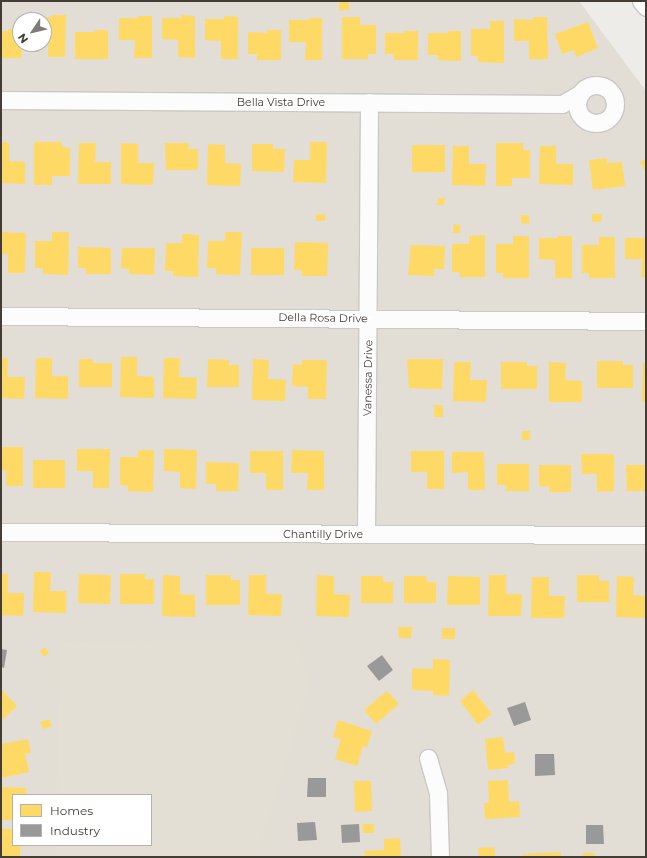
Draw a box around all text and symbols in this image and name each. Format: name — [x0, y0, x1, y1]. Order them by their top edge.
north arrow — [12, 12, 52, 52]
text: N — [15, 31, 31, 46]
street label: Bella Vista Drive — [237, 95, 325, 109]
street label: Della Rosa Drive — [278, 311, 368, 325]
street label: Vanessa Drive — [361, 340, 375, 416]
street label: Chantilly Drive — [283, 527, 363, 541]
legend — [12, 794, 152, 846]
text: Homes — [50, 803, 93, 818]
text: Industry — [50, 823, 100, 838]

